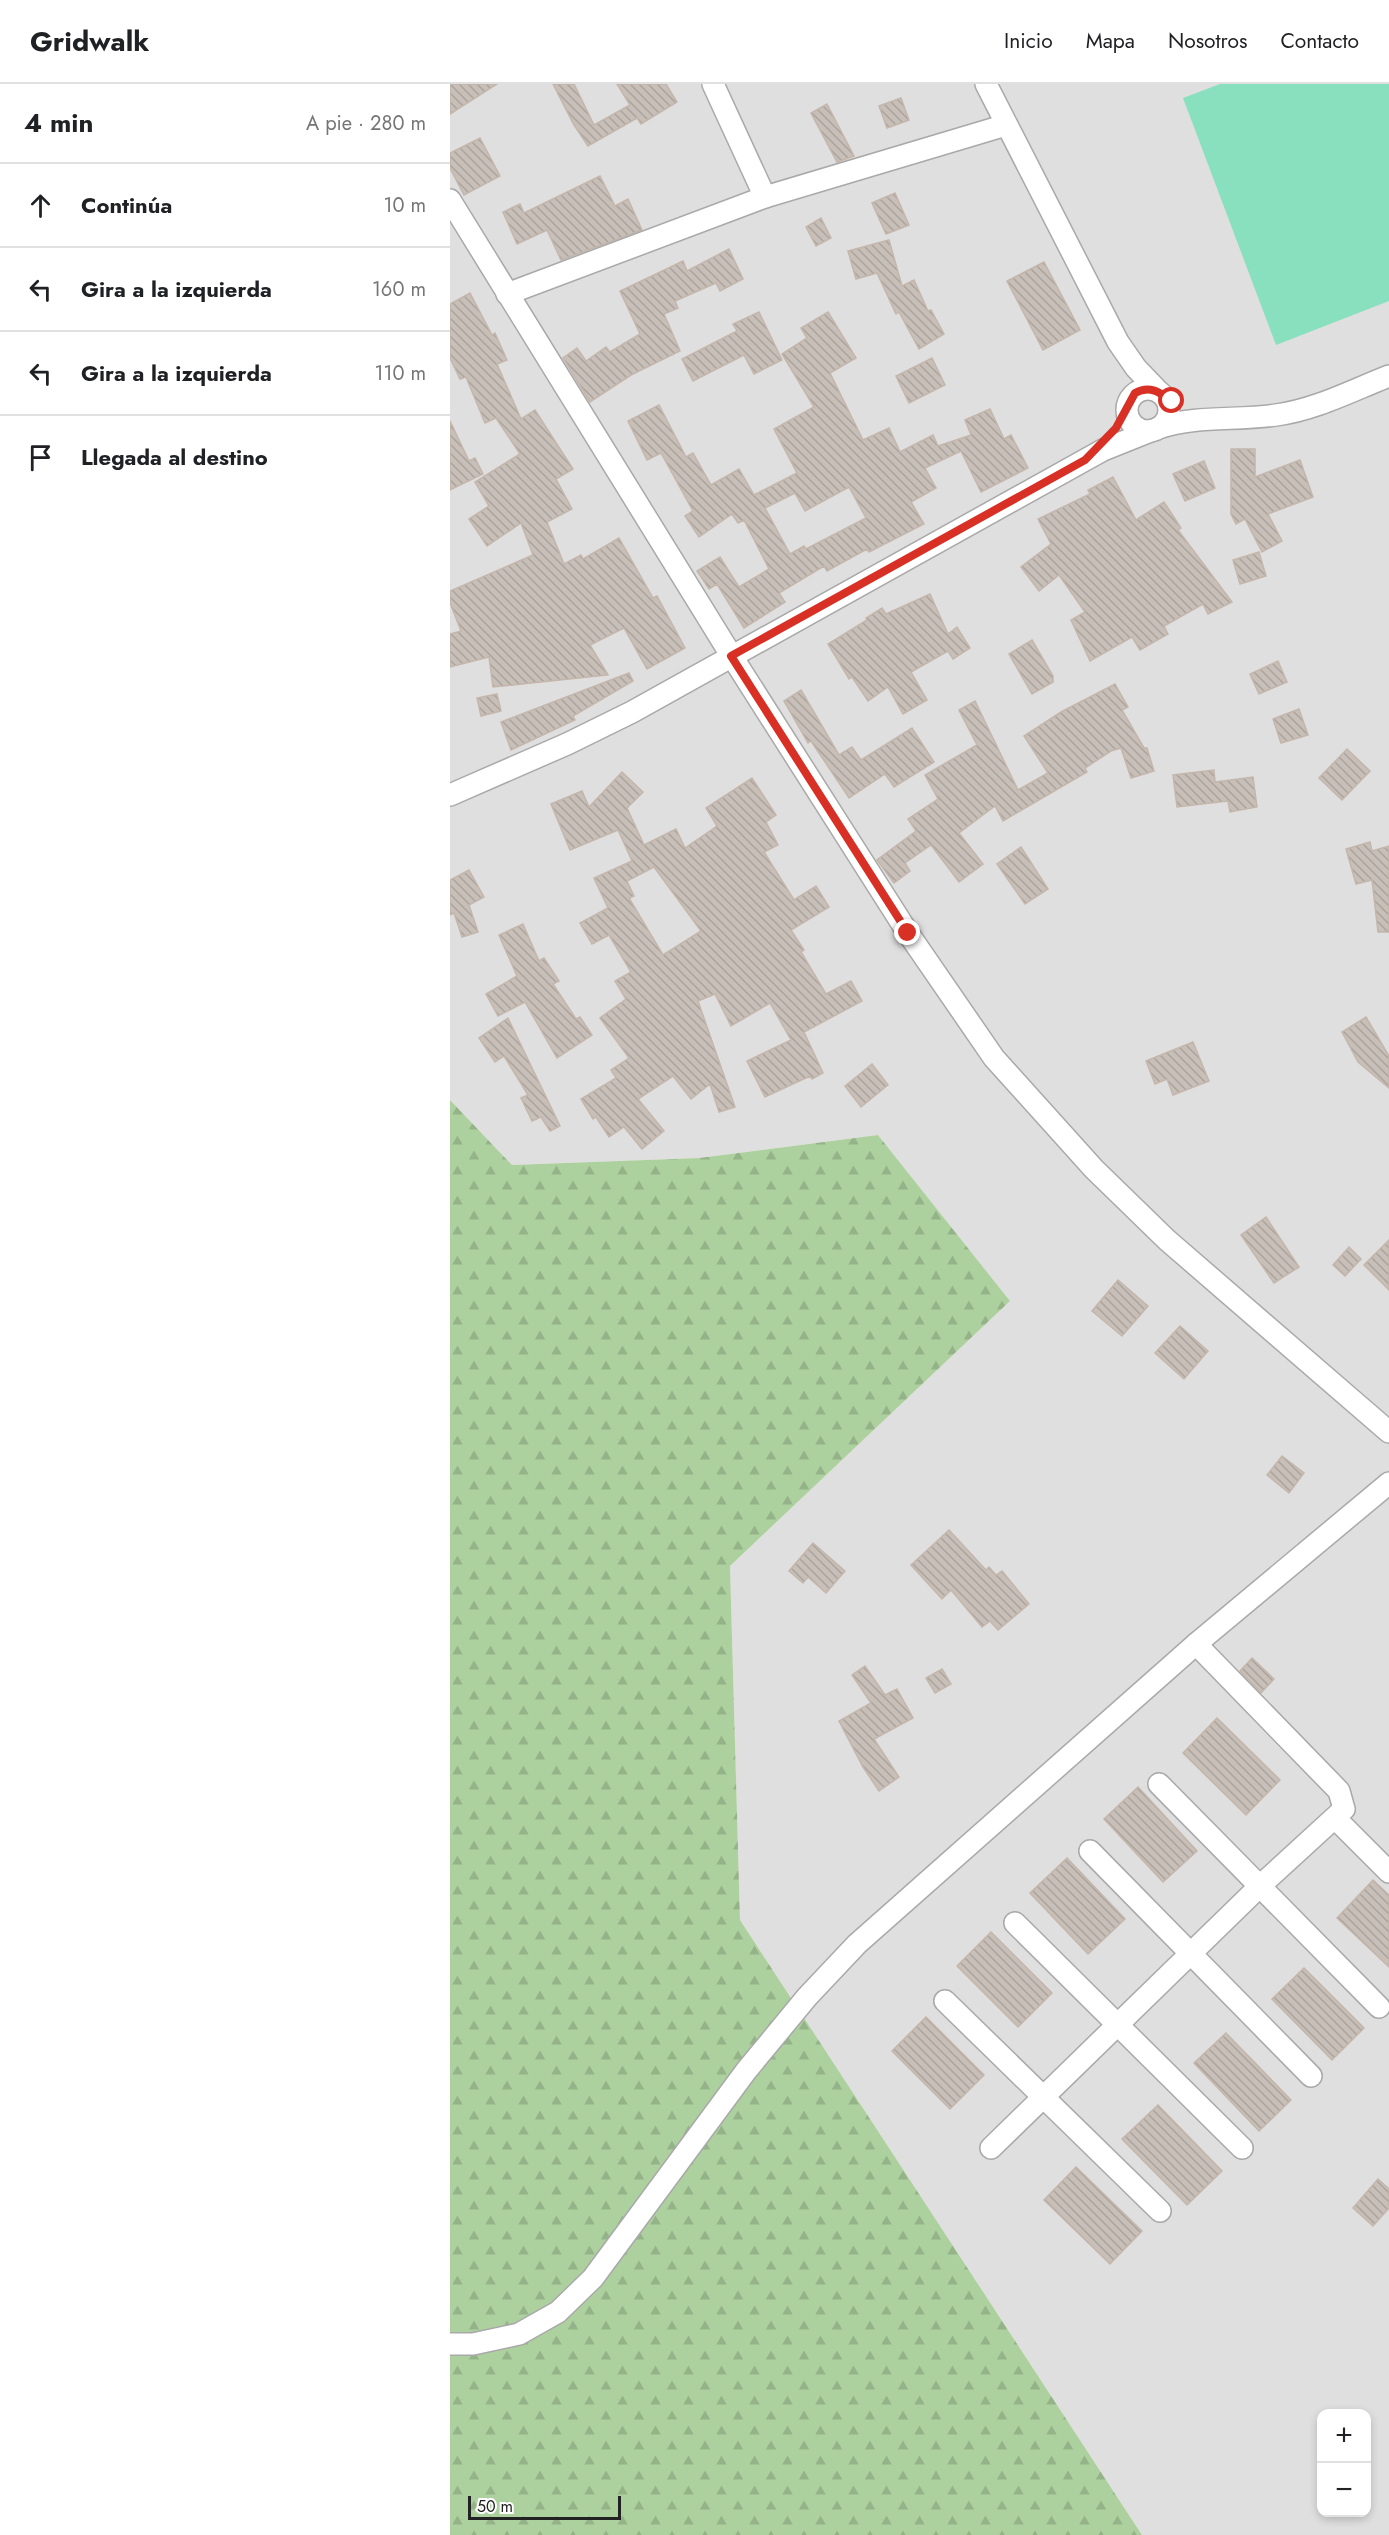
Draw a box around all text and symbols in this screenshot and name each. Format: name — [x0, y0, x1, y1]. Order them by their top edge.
text: Gridwalk — [30, 21, 149, 62]
text: Inicio — [1004, 26, 1053, 56]
text: Mapa — [1086, 26, 1135, 56]
text: Nosotros — [1168, 26, 1247, 56]
text: Contacto — [1280, 26, 1359, 56]
text: 4 min — [24, 104, 93, 142]
text: A pie · 280 m — [306, 109, 426, 138]
icon: ahead — [24, 189, 57, 222]
text: Continúa — [81, 189, 172, 221]
text: 10 m — [383, 191, 426, 220]
icon: left — [24, 273, 57, 306]
text: Gira a la izquierda — [81, 273, 272, 305]
text: 160 m — [372, 275, 426, 304]
icon: left — [24, 357, 57, 390]
text: Gira a la izquierda — [81, 357, 272, 389]
text: 110 m — [374, 359, 426, 388]
route start — [1158, 387, 1184, 413]
icon: arrive — [24, 441, 57, 474]
text: Llegada al destino — [81, 441, 268, 473]
route end — [894, 919, 920, 945]
map controls — [1317, 2409, 1371, 2517]
button: + — [1317, 2409, 1371, 2463]
button: − — [1317, 2463, 1371, 2517]
scale bar — [468, 2493, 621, 2520]
text: 50 m — [477, 2495, 513, 2518]

